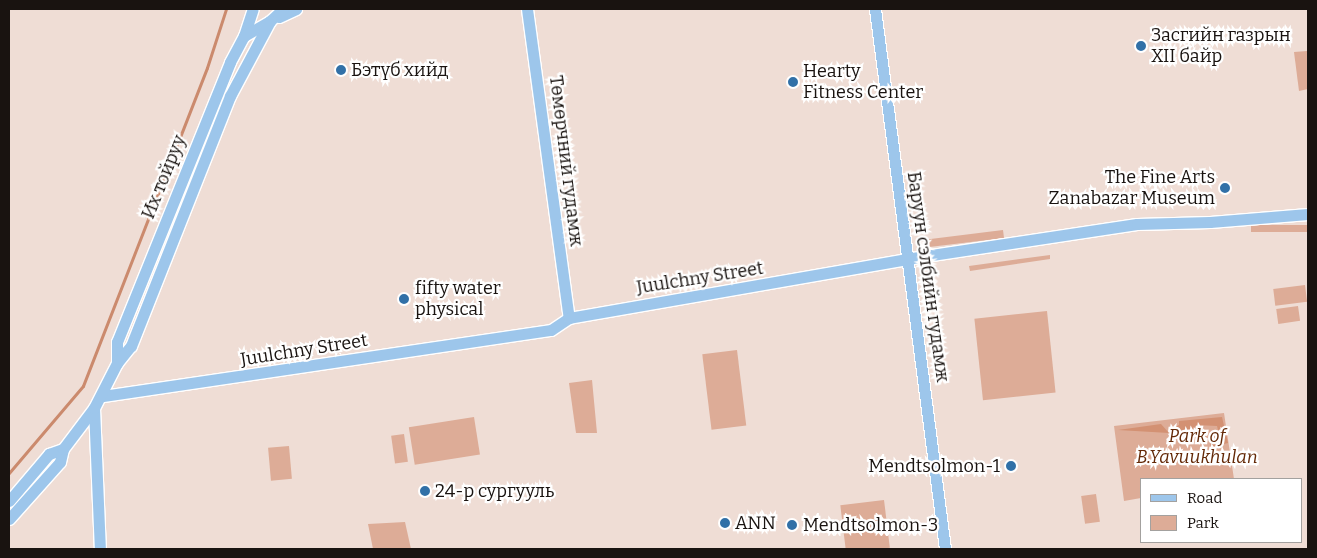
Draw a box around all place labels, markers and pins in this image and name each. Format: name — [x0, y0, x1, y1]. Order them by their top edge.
place label: Засгийн газрын XII байр — [1151, 25, 1291, 68]
marker: Засгийн газрын XII байр — [1135, 40, 1147, 52]
place label: Бэтүб хийд — [351, 59, 448, 81]
place label: Hearty Fitness Center — [803, 61, 923, 104]
marker: Бэтүб хийд — [335, 64, 347, 76]
marker: Hearty Fitness Center — [787, 76, 799, 88]
place label: The Fine Arts Zanabazar Museum — [1049, 167, 1215, 210]
marker: The Fine Arts Zanabazar Museum — [1219, 182, 1231, 194]
place label: fifty water physical — [415, 278, 501, 320]
marker: fifty water physical — [397, 292, 411, 306]
place label: Mendtsolmon-1 — [868, 455, 1000, 477]
marker: Mendtsolmon-1 — [1004, 459, 1018, 473]
place label: 24-р сургууль — [435, 480, 554, 502]
marker: 24-р сургууль — [419, 485, 431, 497]
place label: ANN — [735, 512, 776, 534]
place label: Mendtsolmon-3 — [803, 514, 938, 536]
marker: ANN — [719, 517, 731, 529]
marker: Mendtsolmon-3 — [785, 518, 799, 532]

